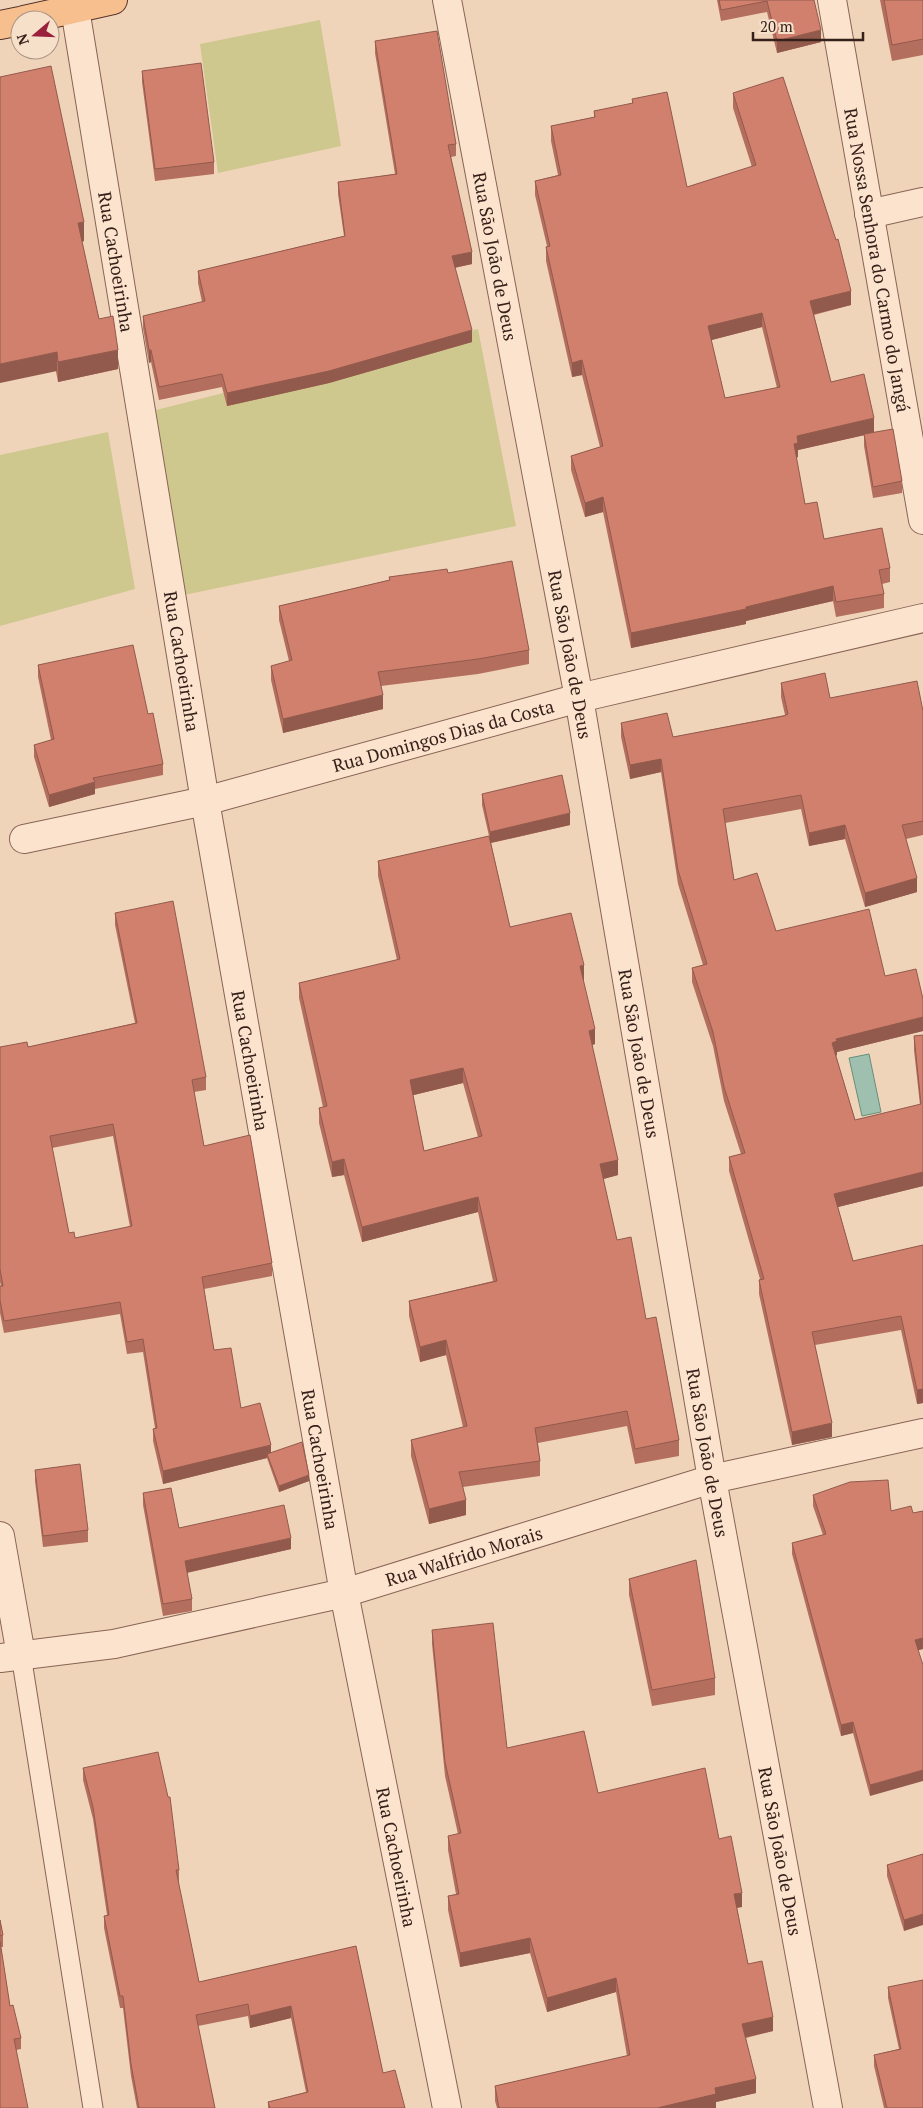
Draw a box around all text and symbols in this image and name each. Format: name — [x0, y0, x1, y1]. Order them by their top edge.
north arrow — [10, 10, 60, 60]
scale bar — [753, 10, 863, 42]
text: 20 m — [760, 16, 793, 36]
text: N — [11, 31, 33, 48]
street label: Rua Nossa Senhora do Carmo do Jangá — [839, 106, 916, 414]
street label: Rua São João de Deus — [468, 170, 523, 343]
street label: Rua Cachoeirinha — [93, 190, 140, 334]
street label: Rua São João de Deus — [543, 568, 598, 741]
street label: Rua Cachoeirinha — [159, 589, 205, 733]
street label: Rua Domingos Dias da Costa — [330, 693, 557, 777]
street label: Rua São João de Deus — [613, 967, 666, 1140]
street label: Rua Cachoeirinha — [226, 988, 275, 1132]
street label: Rua São João de Deus — [681, 1366, 735, 1539]
street label: Rua Cachoeirinha — [296, 1387, 345, 1531]
street label: Rua Walfrido Morais — [382, 1520, 545, 1591]
street label: Rua São João de Deus — [753, 1765, 808, 1938]
street label: Rua Cachoeirinha — [371, 1785, 423, 1929]

